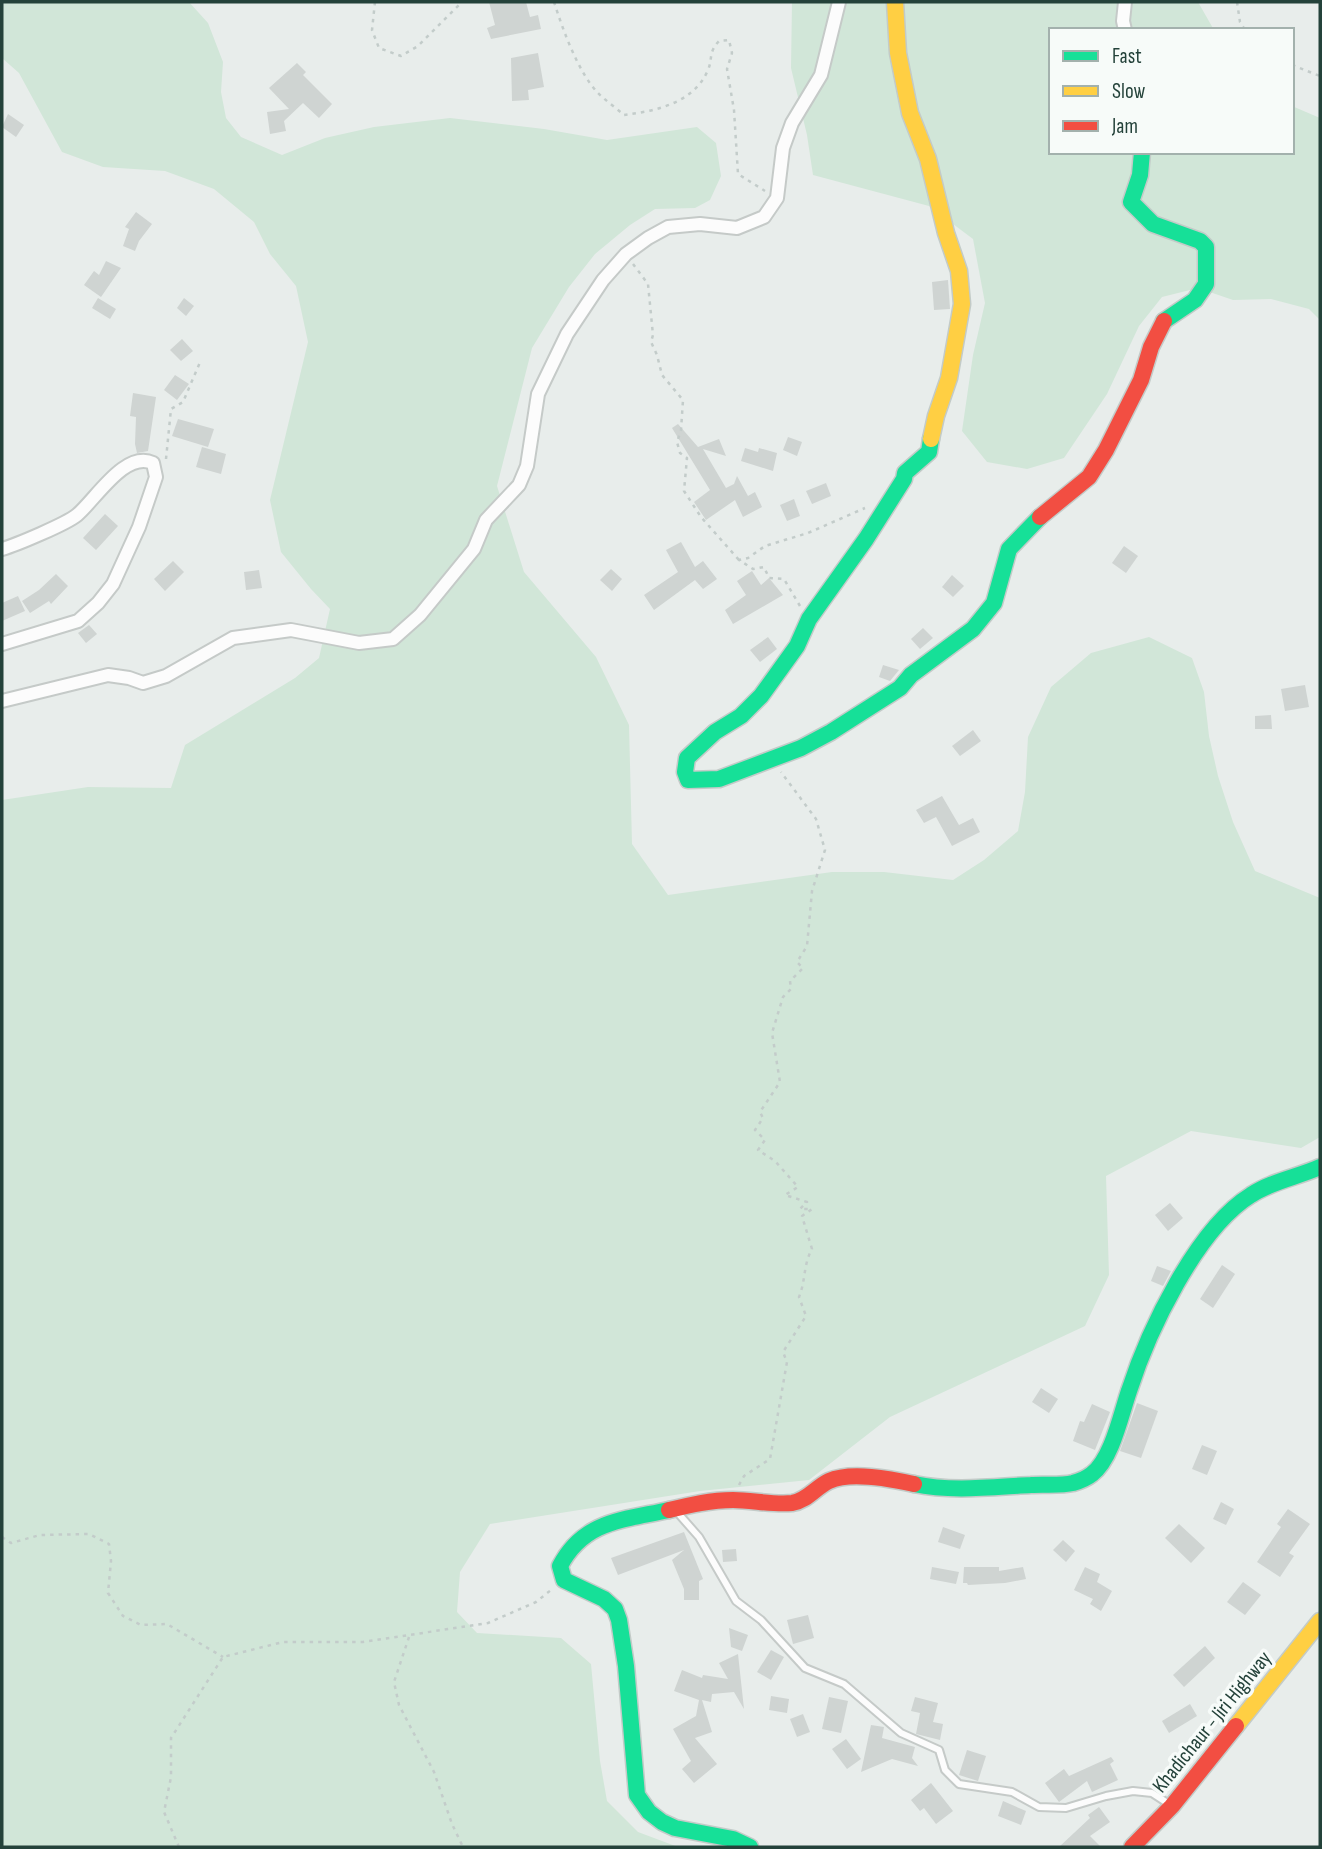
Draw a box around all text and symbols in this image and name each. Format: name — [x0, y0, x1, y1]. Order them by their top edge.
legend — [1049, 28, 1294, 154]
text: Fast — [1112, 44, 1142, 69]
text: Slow — [1112, 79, 1146, 104]
text: Jam — [1111, 114, 1138, 139]
street label: Khadichaur - Jiri Highway — [1147, 1646, 1277, 1798]

